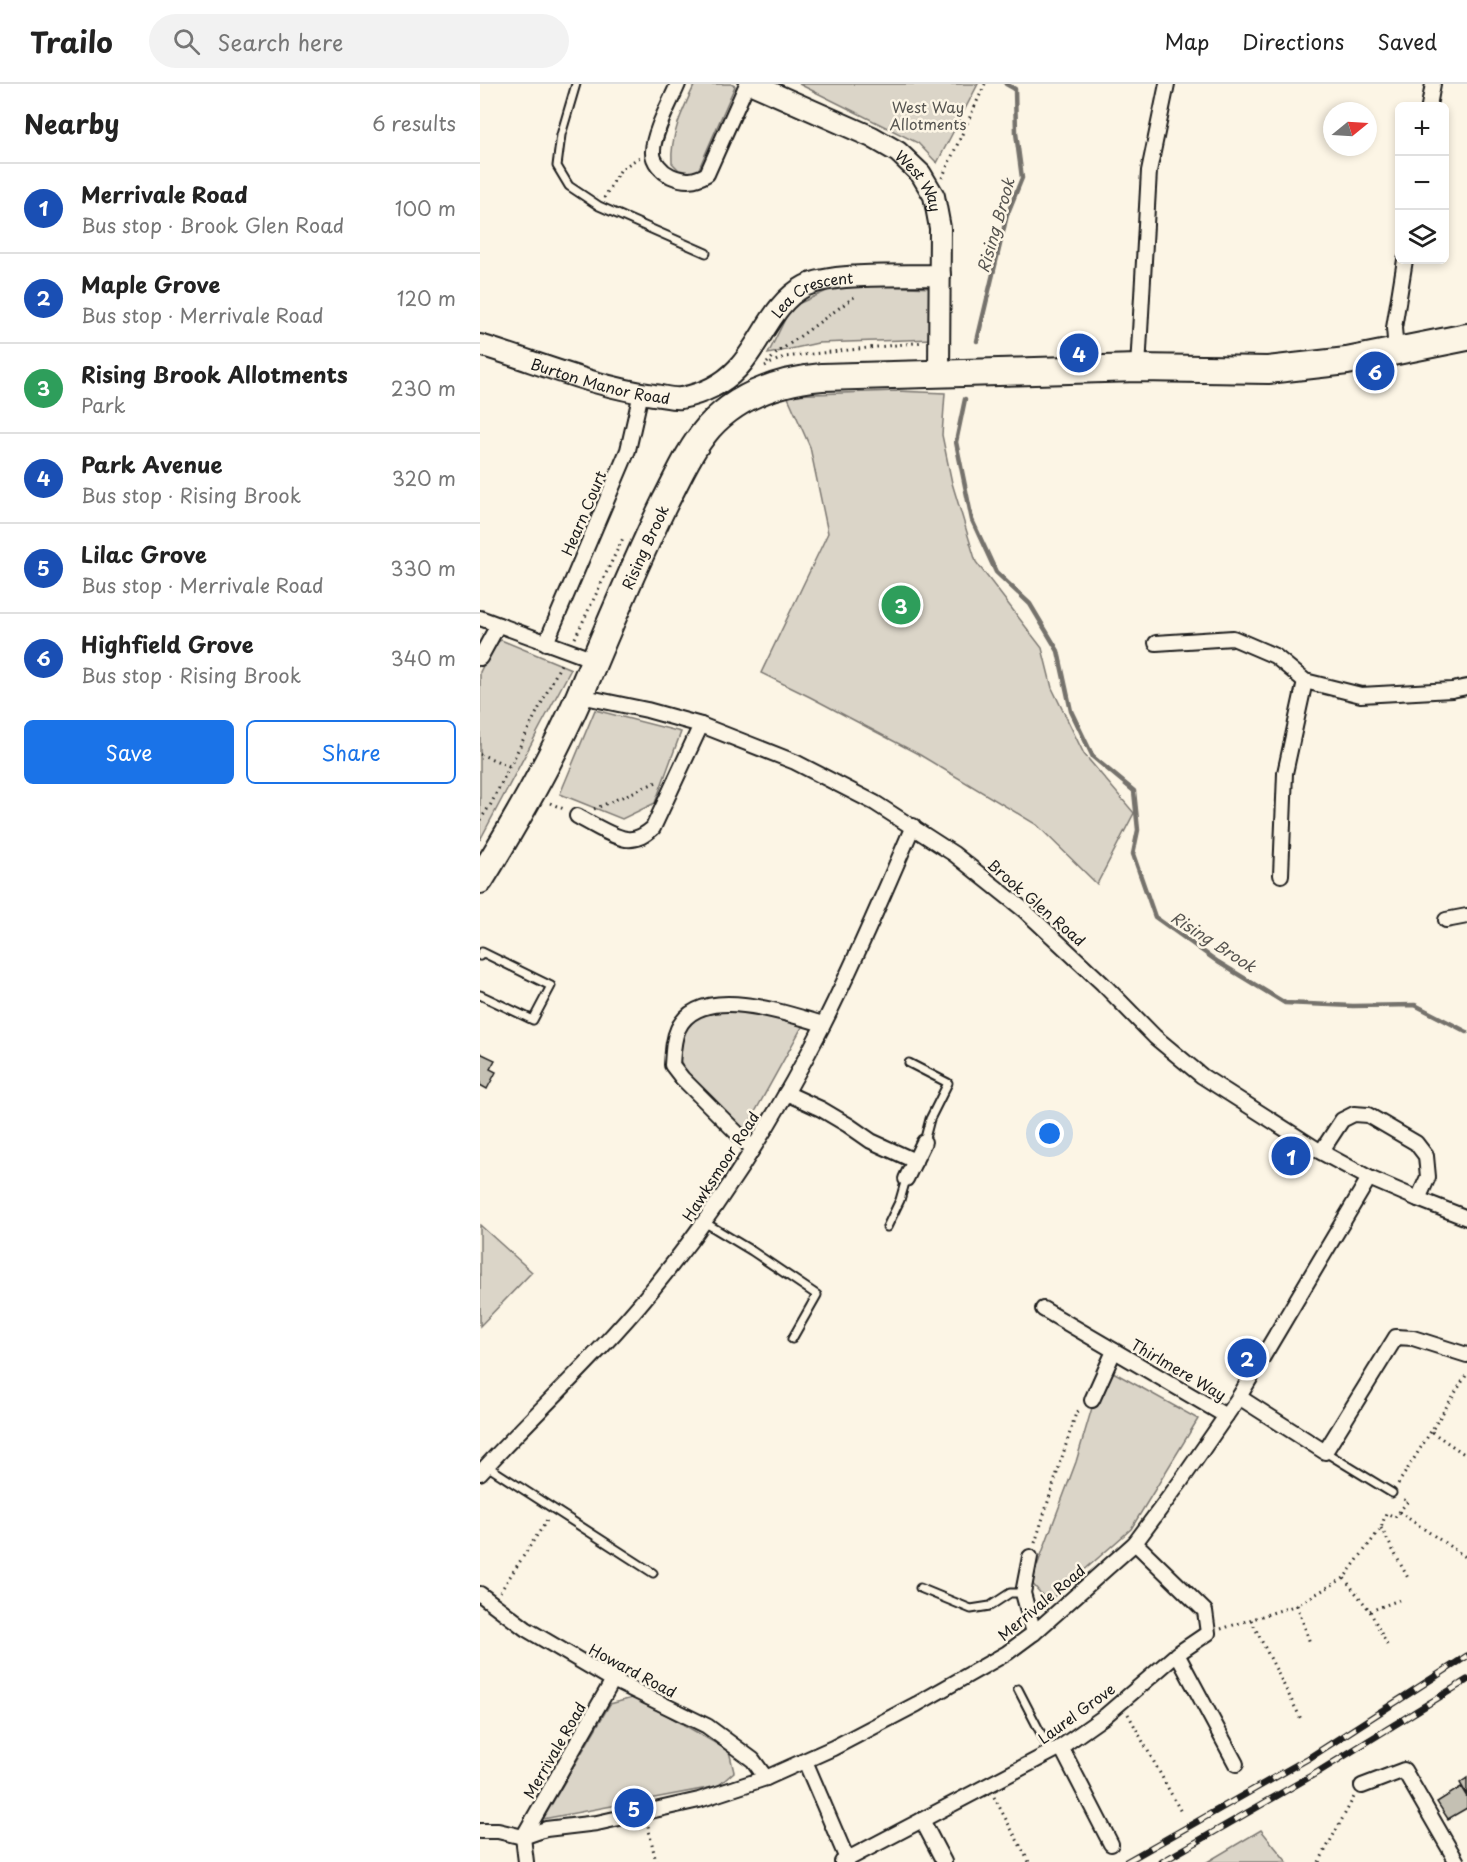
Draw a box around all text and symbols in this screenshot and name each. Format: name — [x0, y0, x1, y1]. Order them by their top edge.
search box — [149, 14, 569, 68]
text: Trailo — [30, 20, 113, 63]
icon: search — [170, 25, 203, 58]
text: Search here — [218, 25, 343, 58]
text: Map — [1164, 25, 1209, 57]
text: Directions — [1242, 25, 1344, 57]
text: Saved — [1377, 25, 1437, 57]
park label: West Way Allotments — [889, 95, 967, 135]
north arrow — [1323, 102, 1377, 156]
map controls — [1395, 102, 1449, 264]
button: + — [1395, 102, 1449, 156]
text: Nearby — [24, 104, 119, 143]
text: 6 results — [372, 108, 456, 138]
street label: West Way — [890, 144, 948, 214]
button: − — [1395, 156, 1449, 210]
water label: Rising Brook — [970, 174, 1020, 275]
text: Merrivale Road — [81, 177, 248, 210]
text: 1 — [39, 193, 48, 223]
text: 100 m — [395, 193, 456, 223]
text: Bus stop · Brook Glen Road — [81, 210, 344, 240]
button: layers — [1395, 210, 1449, 264]
street label: Lea Crescent — [764, 265, 854, 322]
text: Maple Grove — [81, 267, 220, 300]
text: 2 — [36, 283, 51, 313]
text: 120 m — [397, 283, 456, 313]
text: Bus stop · Merrivale Road — [81, 300, 324, 330]
pin: 4 — [1060, 330, 1098, 376]
pin: 6 — [1356, 348, 1394, 394]
street label: Burton Manor Road — [528, 351, 672, 409]
text: Rising Brook Allotments — [81, 357, 348, 390]
text: 3 — [37, 373, 50, 403]
text: 230 m — [391, 373, 456, 403]
text: Park — [81, 390, 126, 420]
text: Park Avenue — [81, 447, 223, 480]
text: 4 — [37, 463, 50, 493]
text: 320 m — [392, 463, 456, 493]
street label: Hearn Court — [555, 467, 611, 559]
text: Bus stop · Rising Brook — [81, 480, 301, 510]
street label: Rising Brook — [615, 500, 674, 593]
text: Lilac Grove — [81, 537, 207, 570]
text: 5 — [37, 553, 50, 583]
text: 330 m — [390, 553, 456, 583]
text: Bus stop · Merrivale Road — [81, 570, 324, 600]
pin: 3 — [882, 582, 920, 628]
text: Highfield Grove — [81, 627, 254, 660]
text: 6 — [36, 643, 51, 673]
text: 340 m — [391, 643, 456, 673]
text: Bus stop · Rising Brook — [81, 660, 301, 690]
button: Save — [24, 720, 234, 784]
button: Share — [246, 720, 456, 784]
street label: Brook Glen Road — [983, 853, 1091, 951]
water label: Rising Brook — [1167, 904, 1262, 978]
street label: Hawksmoor Road — [676, 1107, 764, 1225]
your location — [1035, 1119, 1064, 1148]
pin: 1 — [1272, 1134, 1310, 1178]
street label: Thirlmere Way — [1127, 1332, 1231, 1406]
pin: 2 — [1228, 1336, 1266, 1380]
street label: Merrivale Road — [992, 1558, 1090, 1646]
street label: Howard Road — [585, 1637, 681, 1703]
street label: Laurel Grove — [1033, 1677, 1119, 1749]
street label: Merrivale Road — [517, 1697, 591, 1803]
pin: 5 — [614, 1786, 654, 1830]

